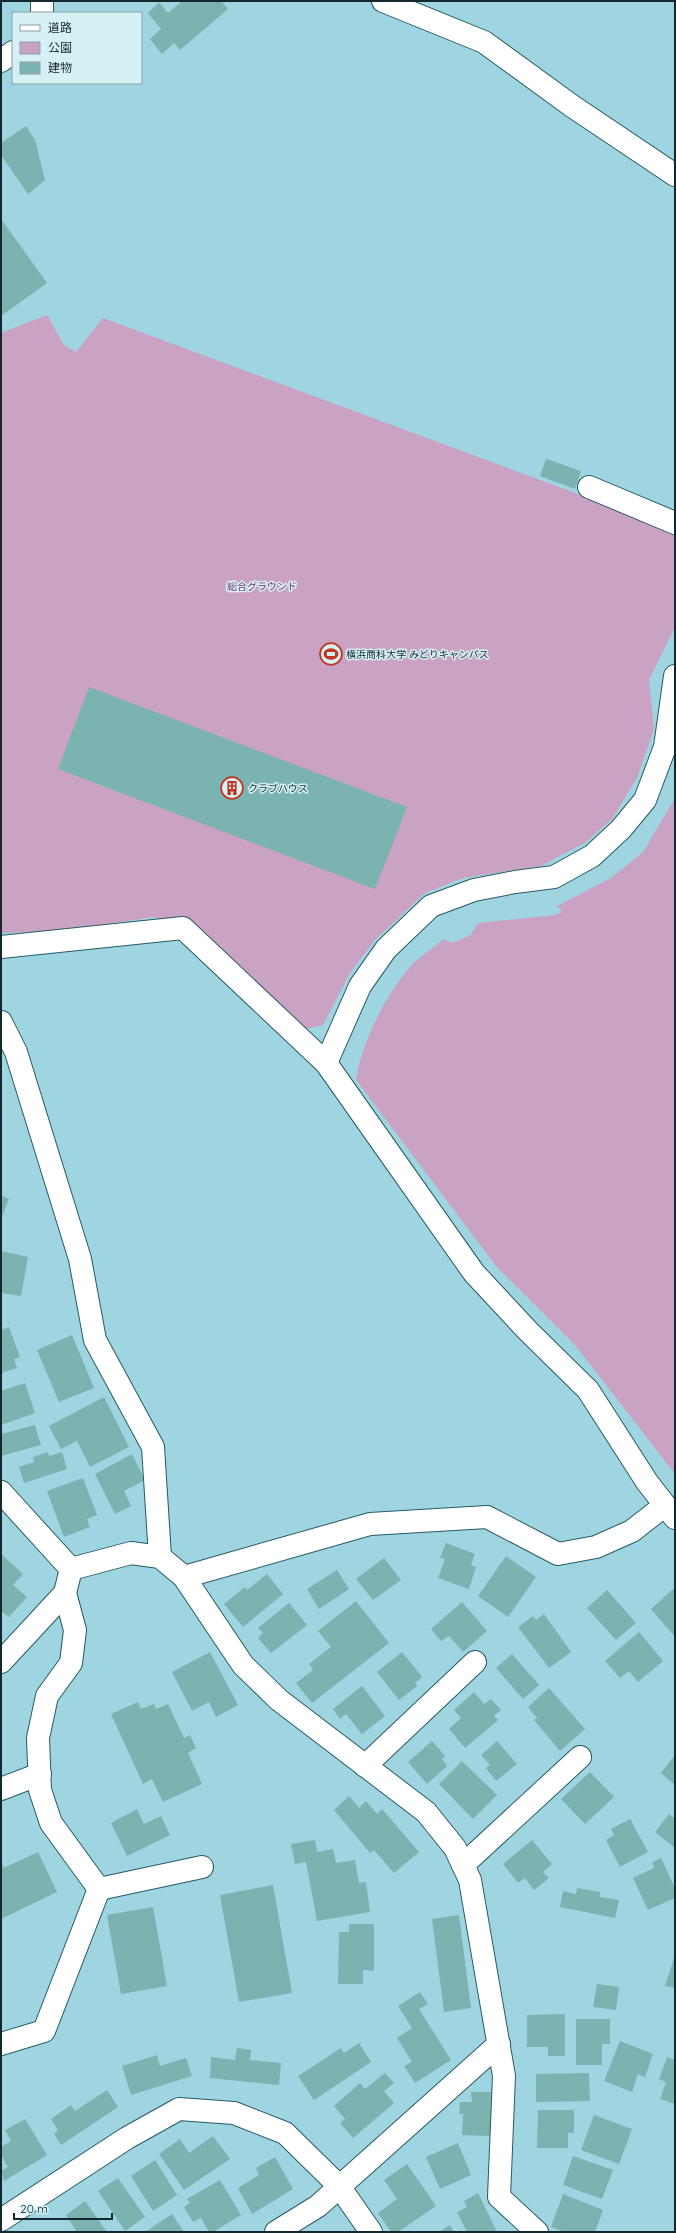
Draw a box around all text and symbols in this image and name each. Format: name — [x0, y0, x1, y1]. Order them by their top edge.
legend — [12, 12, 142, 84]
text: 道路 — [48, 20, 72, 35]
text: 公園 — [48, 40, 72, 55]
text: 建物 — [48, 60, 72, 75]
park label: 総合グラウンド — [227, 580, 297, 593]
sports icon: 横浜商科大学 みどりキャンパス — [318, 641, 344, 667]
place label: 横浜商科大学 みどりキャンパス — [346, 648, 489, 661]
building icon: クラブハウス — [219, 775, 245, 801]
place label: クラブハウス — [248, 782, 308, 795]
scale bar — [14, 2195, 112, 2221]
text: 20 m — [20, 2201, 48, 2216]

